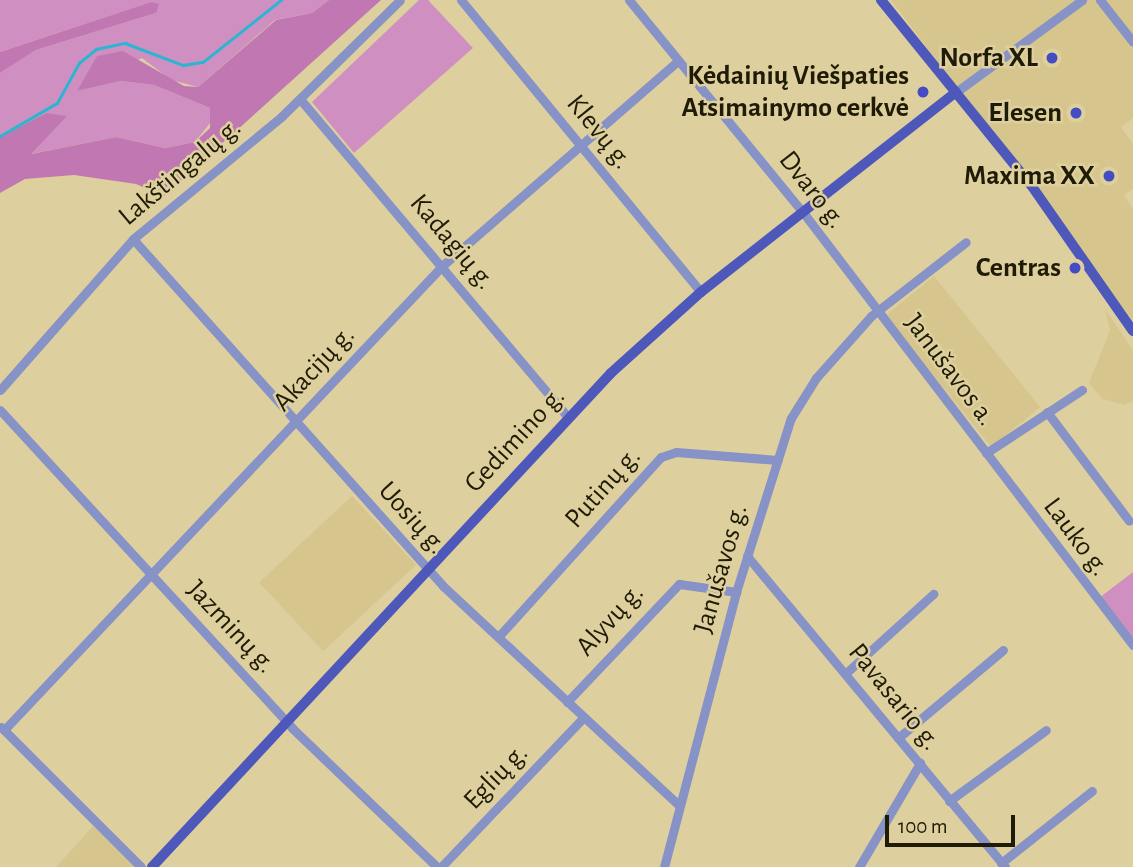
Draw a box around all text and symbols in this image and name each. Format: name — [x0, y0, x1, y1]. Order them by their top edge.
place label: Norfa XL — [939, 41, 1038, 75]
marker: Norfa XL — [1044, 50, 1060, 66]
place label: Kėdainių Viešpaties Atsimainymo cerkvė — [682, 59, 909, 125]
marker: Kėdainių Viešpaties Atsimainymo cerkvė — [915, 84, 931, 100]
street label: Klevų g. — [559, 88, 639, 176]
place label: Elesen — [988, 96, 1062, 130]
marker: Elesen — [1068, 105, 1084, 121]
street label: Lakštingalų g. — [112, 111, 248, 233]
street label: Dvaro g. — [771, 144, 853, 236]
place label: Maxima XX — [964, 159, 1095, 193]
marker: Maxima XX — [1101, 168, 1117, 184]
street label: Kadagių g. — [402, 187, 502, 297]
place label: Centras — [976, 251, 1061, 285]
marker: Centras — [1067, 260, 1083, 276]
street label: Janušavos a. — [897, 307, 1003, 433]
street label: Akacijų g. — [266, 319, 362, 419]
street label: Gedimino g. — [458, 380, 572, 500]
street label: Putinų g. — [558, 441, 648, 535]
street label: Uosių g. — [371, 475, 453, 561]
street label: Lauko g. — [1036, 491, 1116, 583]
street label: Janušavos g. — [687, 501, 755, 637]
street label: Jazminų g. — [179, 573, 283, 681]
street label: Alyvų g. — [569, 577, 651, 663]
street label: Pavasario g. — [841, 637, 947, 757]
street label: Eglių g. — [457, 737, 535, 817]
scale bar — [888, 800, 1018, 844]
text: 100 m — [898, 816, 948, 837]

